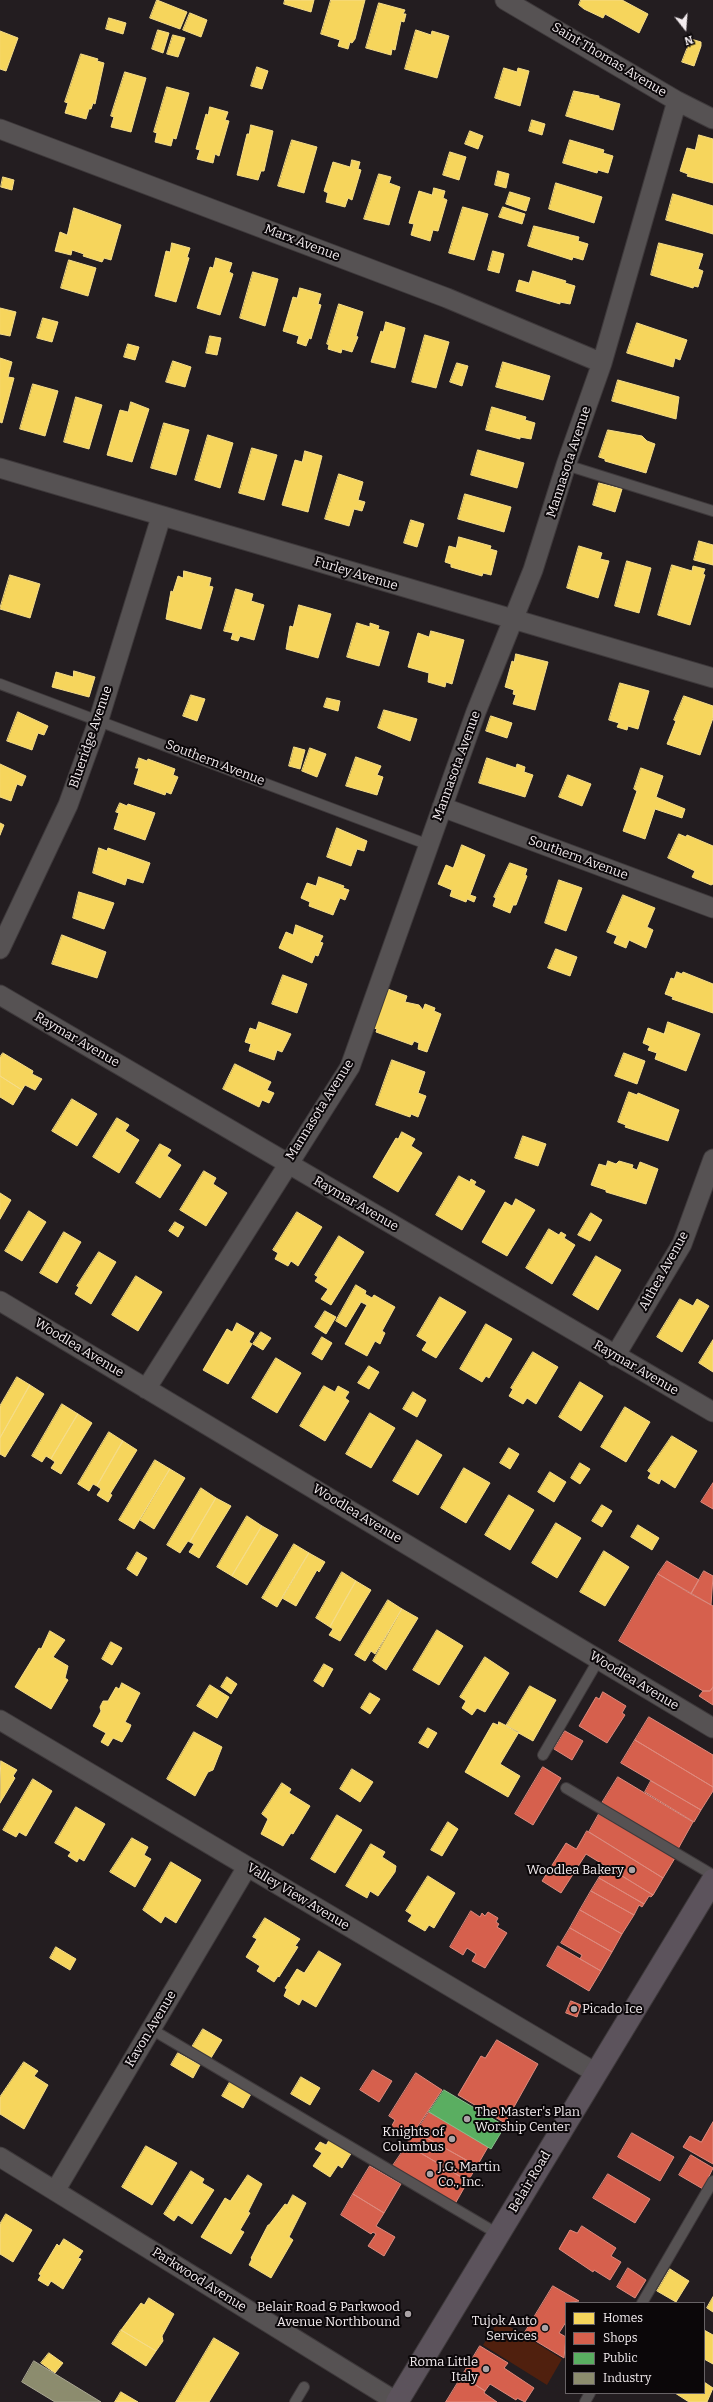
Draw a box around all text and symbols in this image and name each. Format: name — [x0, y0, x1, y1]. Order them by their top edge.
north arrow — [665, 8, 705, 48]
street label: Saint Thomas Avenue — [549, 20, 669, 100]
text: N — [683, 32, 695, 47]
street label: Marx Avenue — [262, 221, 342, 265]
street label: Mannasota Avenue — [544, 405, 594, 519]
street label: Furley Avenue — [312, 554, 400, 594]
street label: Blueridge Avenue — [66, 684, 116, 790]
street label: Mannasota Avenue — [430, 709, 484, 823]
street label: Southern Avenue — [163, 737, 267, 789]
street label: Southern Avenue — [526, 833, 630, 883]
street label: Raymar Avenue — [32, 1009, 122, 1071]
street label: Mannasota Avenue — [283, 1057, 357, 1163]
street label: Raymar Avenue — [311, 1173, 401, 1235]
street label: Althea Avenue — [636, 1229, 692, 1313]
street label: Woodlea Avenue — [32, 1315, 126, 1381]
street label: Raymar Avenue — [591, 1337, 681, 1399]
street label: Woodlea Avenue — [310, 1481, 404, 1547]
street label: Woodlea Avenue — [587, 1648, 681, 1714]
street label: Valley View Avenue — [244, 1860, 352, 1934]
place label: Woodlea Bakery — [526, 1862, 624, 1878]
marker: Woodlea Bakery — [627, 1865, 637, 1875]
street label: Kavon Avenue — [122, 1988, 180, 2070]
place label: Picado Ice — [582, 2001, 643, 2017]
marker: Picado Ice — [569, 2004, 579, 2014]
place label: The Master's Plan Worship Center — [475, 2104, 580, 2135]
marker: The Master's Plan Worship Center — [462, 2114, 472, 2124]
place label: Knights of Columbus — [382, 2124, 444, 2155]
marker: Knights of Columbus — [447, 2134, 457, 2144]
street label: Belair Road — [506, 2148, 554, 2216]
place label: J.G. Martin Co., Inc. — [438, 2159, 500, 2190]
marker: J.G. Martin Co., Inc. — [425, 2169, 435, 2179]
street label: Parkwood Avenue — [149, 2245, 249, 2315]
place label: Belair Road & Parkwood Avenue Northbound — [257, 2299, 400, 2330]
legend — [565, 2302, 705, 2394]
marker: Belair Road & Parkwood Avenue Northbound — [403, 2309, 413, 2319]
text: Homes — [603, 2311, 643, 2325]
place label: Tujok Auto Services — [472, 2313, 537, 2344]
marker: Tujok Auto Services — [540, 2323, 550, 2333]
text: Shops — [603, 2331, 637, 2345]
text: Public — [603, 2351, 638, 2365]
place label: Roma Little Italy — [409, 2354, 478, 2385]
marker: Roma Little Italy — [481, 2364, 491, 2374]
text: Industry — [603, 2371, 651, 2385]

